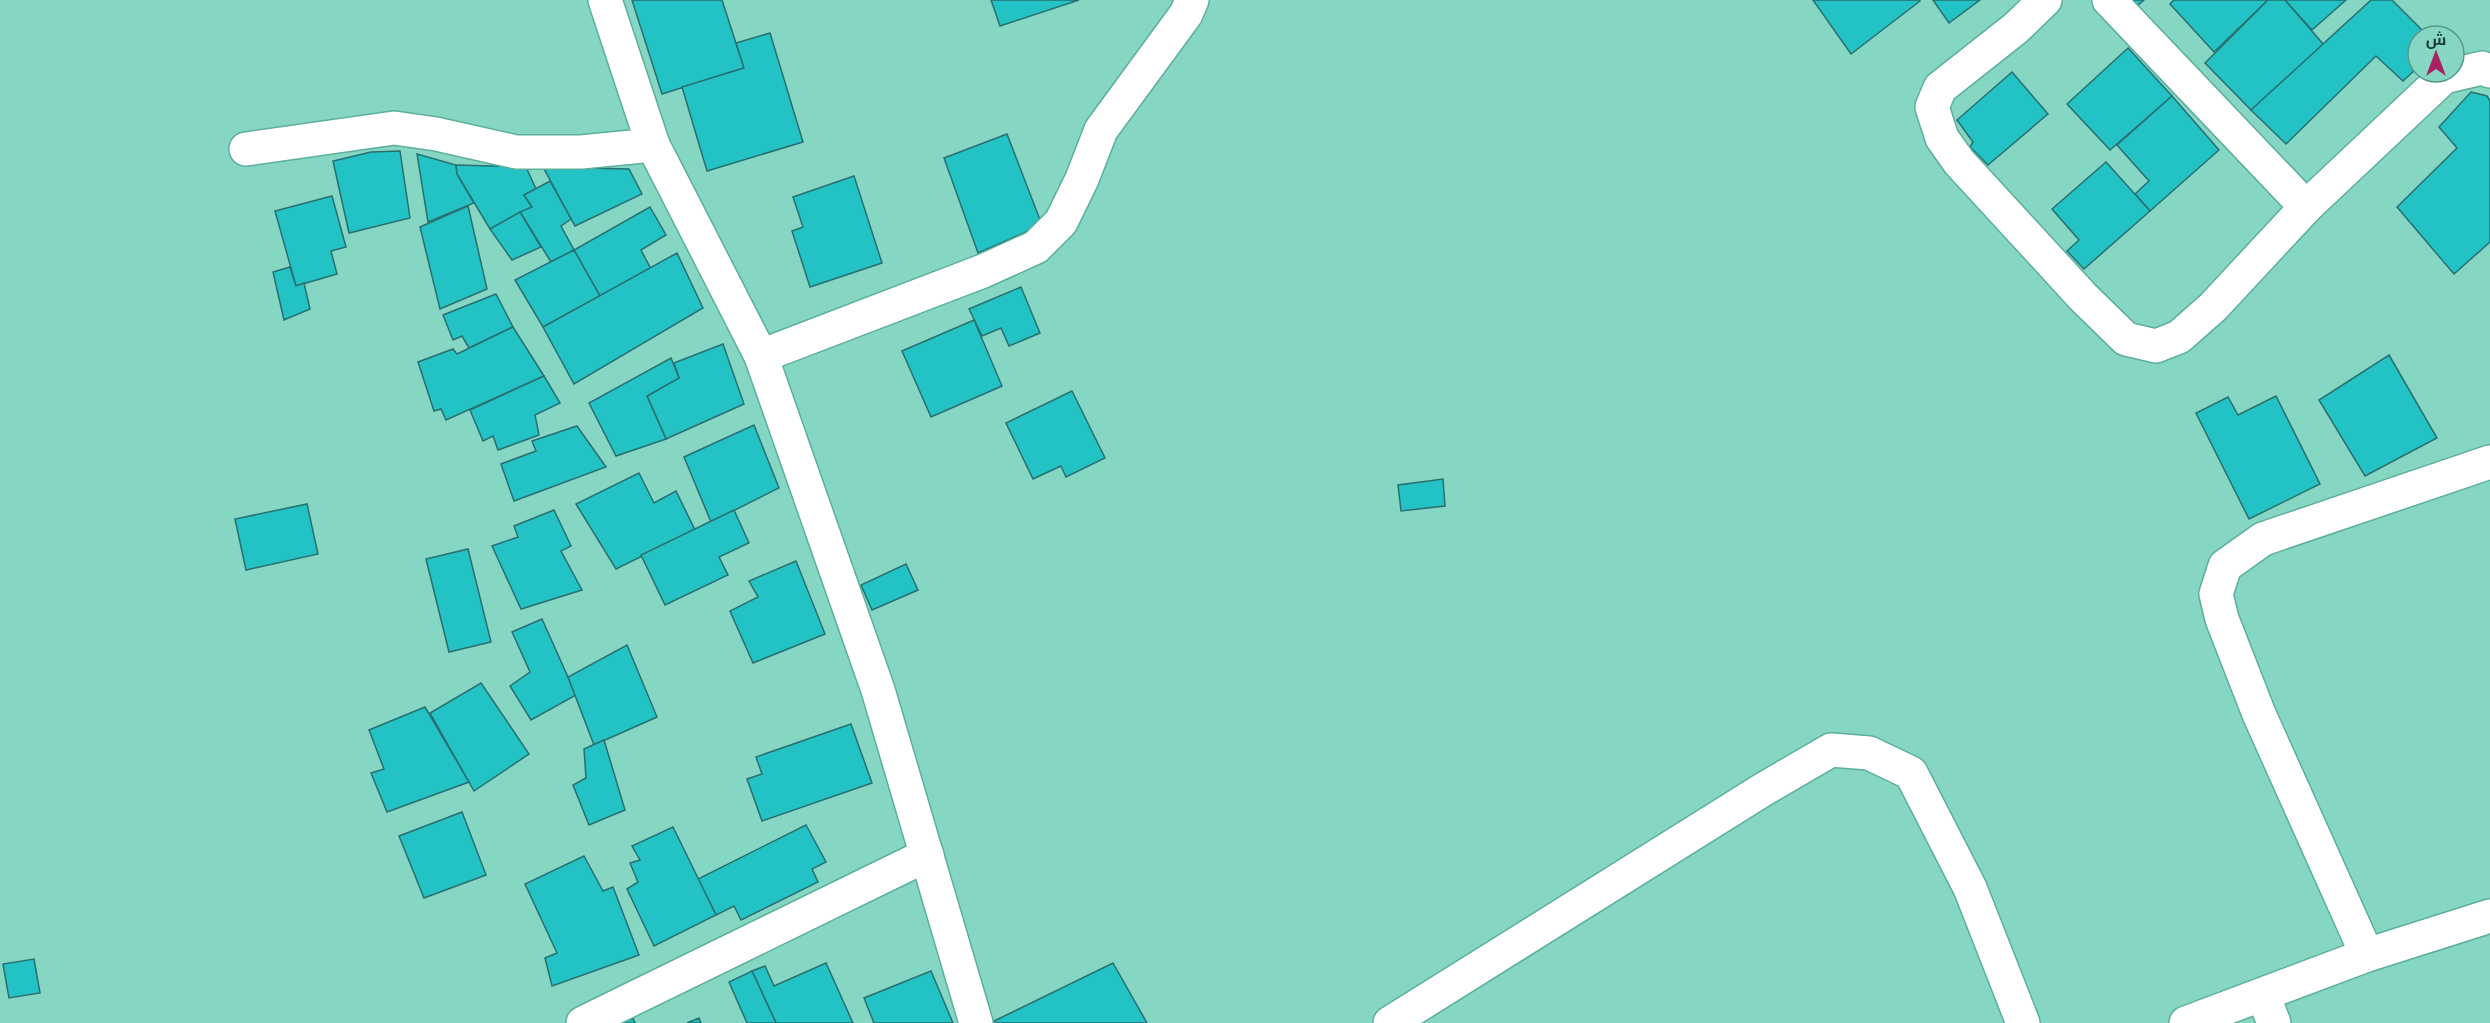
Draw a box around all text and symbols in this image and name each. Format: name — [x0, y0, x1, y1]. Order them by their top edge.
north arrow — [2406, 24, 2466, 84]
text: ش — [2426, 30, 2446, 49]

